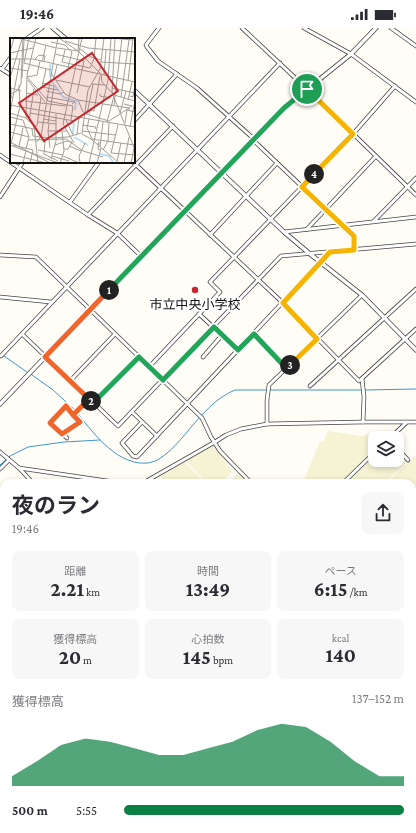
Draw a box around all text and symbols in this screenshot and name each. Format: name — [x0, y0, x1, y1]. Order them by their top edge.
text: 19:46 — [20, 6, 54, 22]
inset map — [10, 38, 135, 163]
pin — [290, 72, 324, 106]
icon: arrive — [296, 78, 318, 100]
pin: 4 — [304, 164, 324, 184]
text: 4 — [311, 168, 317, 180]
pin: 1 — [99, 280, 119, 300]
text: 1 — [107, 284, 111, 296]
marker: 市立中央小学校 — [190, 285, 200, 295]
place label: 市立中央小学校 — [149, 297, 241, 312]
pin: 3 — [280, 355, 300, 375]
text: 3 — [287, 359, 293, 371]
pin: 2 — [81, 391, 101, 411]
text: 2 — [88, 395, 94, 407]
map controls — [368, 431, 404, 467]
button: layers — [368, 431, 404, 467]
button: share — [362, 492, 404, 534]
text: 夜のラン — [12, 493, 100, 518]
text: 19:46 — [12, 521, 39, 536]
text: 距離 — [64, 565, 86, 577]
text: 時間 — [197, 565, 219, 577]
text: ペース — [324, 565, 357, 577]
text: 2.21 — [51, 578, 84, 600]
text: 13:49 — [186, 578, 230, 600]
text: 6:15 — [314, 578, 348, 600]
text: km — [84, 586, 100, 598]
text: /km — [348, 586, 368, 598]
text: kcal — [332, 632, 350, 644]
text: 獲得標高 — [53, 633, 97, 645]
text: 心拍数 — [191, 633, 224, 645]
text: 140 — [325, 644, 356, 666]
text: 20 — [59, 646, 81, 668]
text: 145 — [183, 646, 211, 668]
text: m — [81, 654, 92, 666]
text: bpm — [211, 654, 233, 666]
text: 137–152 m — [352, 691, 404, 706]
text: 獲得標高 — [12, 694, 64, 709]
text: 500 m — [12, 803, 48, 818]
text: 5:55 — [76, 803, 97, 818]

